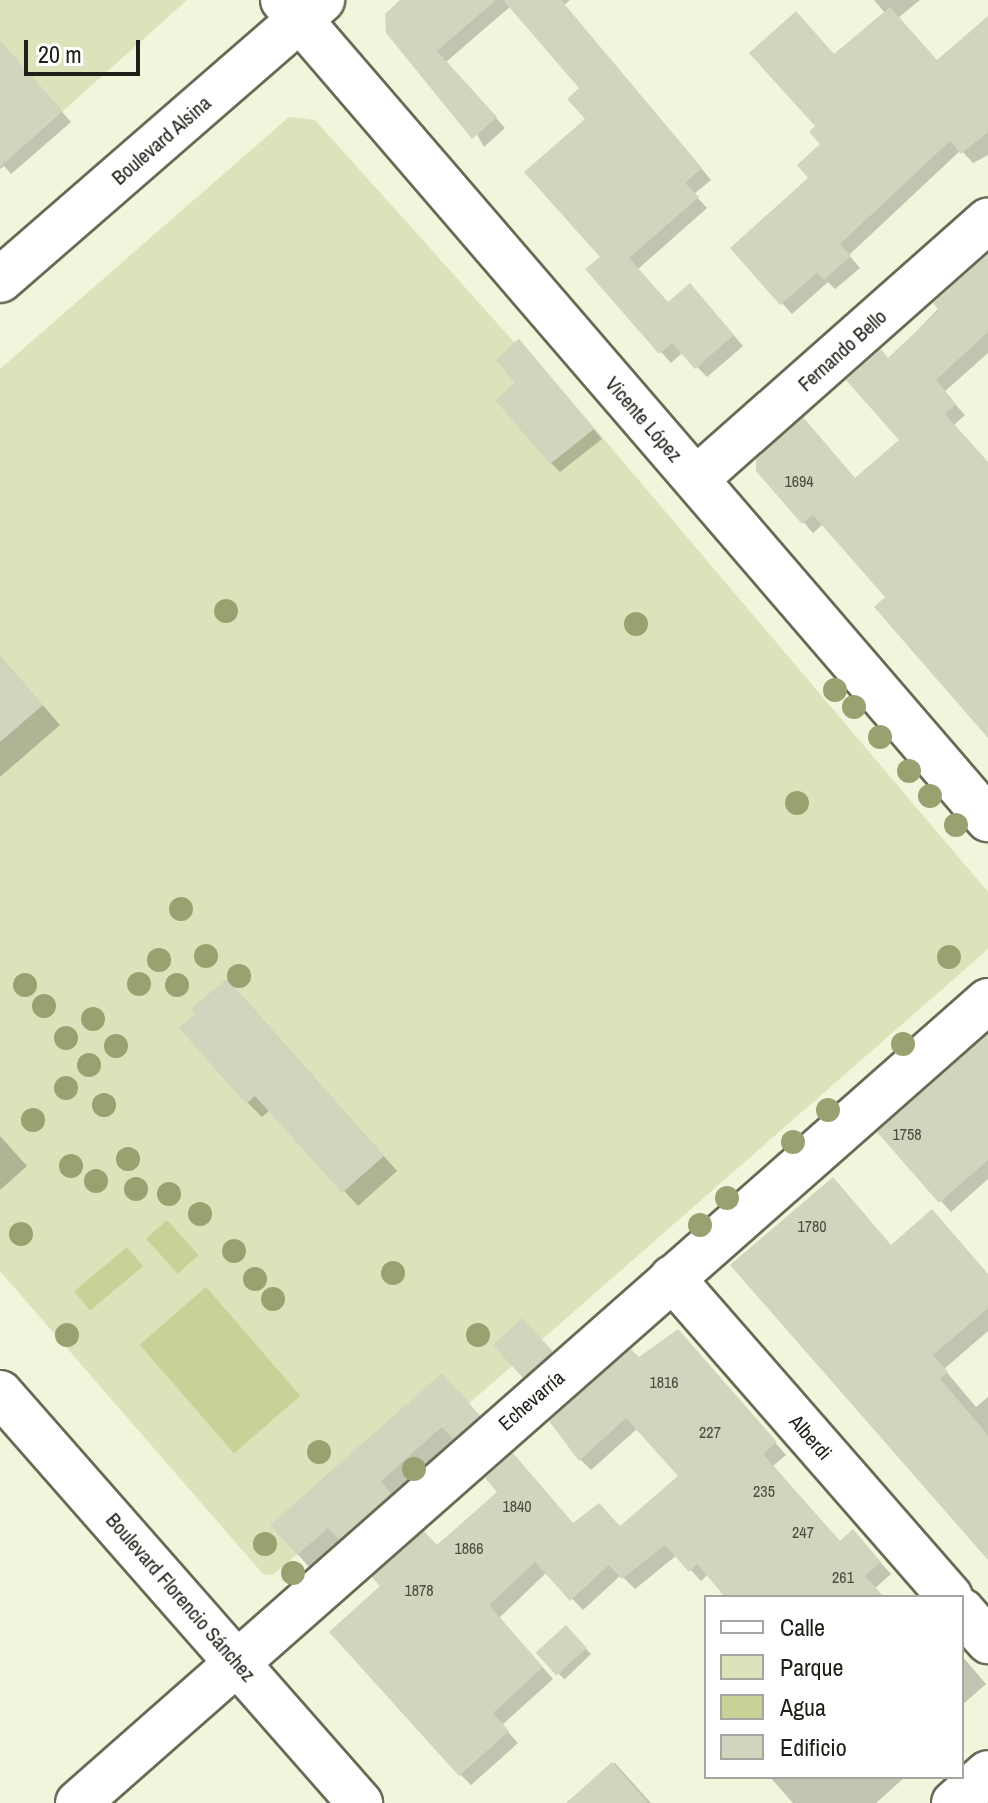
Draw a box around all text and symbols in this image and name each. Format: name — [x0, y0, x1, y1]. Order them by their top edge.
scale bar — [28, 24, 144, 74]
text: 20 m — [38, 38, 82, 70]
street label: Boulevard Alsina — [106, 90, 216, 190]
street label: Fernando Bello — [793, 304, 891, 396]
street label: Vicente López — [601, 372, 687, 466]
house number: 1694 — [784, 471, 814, 491]
house number: 1758 — [892, 1124, 922, 1144]
house number: 1780 — [797, 1216, 827, 1236]
street label: Echevarría — [493, 1365, 569, 1435]
house number: 1816 — [649, 1372, 679, 1392]
street label: Alberdi — [785, 1410, 837, 1464]
house number: 227 — [699, 1422, 721, 1442]
house number: 235 — [753, 1481, 775, 1501]
house number: 1840 — [502, 1496, 532, 1516]
street label: Boulevard Florencio Sánchez — [101, 1508, 261, 1686]
house number: 247 — [792, 1522, 814, 1542]
house number: 1866 — [454, 1538, 484, 1558]
house number: 261 — [832, 1567, 854, 1587]
house number: 1878 — [404, 1580, 434, 1600]
legend — [704, 1595, 964, 1779]
text: Calle — [780, 1611, 825, 1643]
text: Parque — [780, 1651, 843, 1683]
text: Agua — [780, 1691, 826, 1723]
text: Edificio — [780, 1731, 847, 1763]

